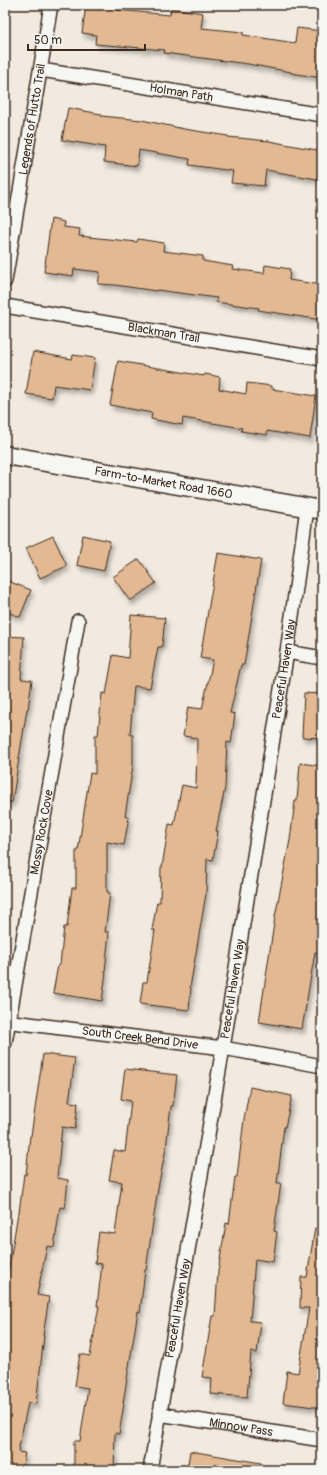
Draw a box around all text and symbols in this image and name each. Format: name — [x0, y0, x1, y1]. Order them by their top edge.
scale bar — [28, 26, 145, 52]
text: 50 m — [34, 33, 62, 48]
street label: Legends of Hutto Trail — [16, 62, 49, 176]
street label: Holman Path — [148, 80, 214, 105]
street label: Blackman Trail — [127, 320, 201, 346]
street label: Farm-to-Market Road 1660 — [93, 464, 234, 502]
street label: Peaceful Haven Way — [269, 618, 299, 720]
street label: Mossy Rock Cove — [27, 789, 57, 876]
street label: Peaceful Haven Way — [218, 938, 248, 1040]
street label: South Creek Bend Drive — [81, 1024, 199, 1053]
street label: Peaceful Haven Way — [162, 1258, 194, 1359]
street label: Minnow Pass — [208, 1415, 274, 1440]

